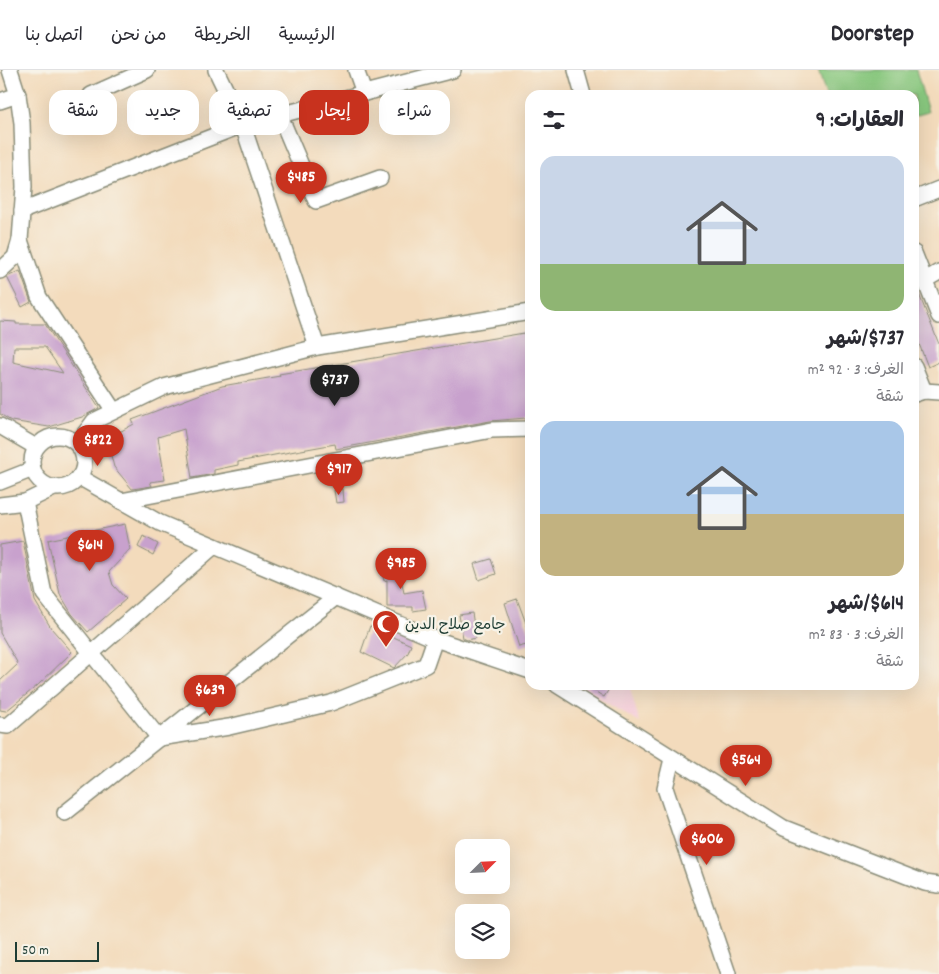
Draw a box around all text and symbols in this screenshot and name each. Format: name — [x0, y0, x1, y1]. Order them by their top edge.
text: Doorstep — [831, 18, 914, 52]
text: اتصل بنا — [25, 24, 83, 49]
text: من نحن — [111, 24, 167, 49]
text: الخريطة — [195, 24, 251, 49]
text: الرئيسية — [279, 24, 335, 49]
chip: شقة — [49, 90, 117, 135]
chip: جديد — [127, 90, 199, 135]
chip: تصفية — [209, 90, 289, 135]
chip: إيجار — [299, 90, 369, 135]
chip: شراء — [379, 90, 450, 135]
icon: filters — [540, 106, 568, 134]
text: العقارات: 9 — [816, 107, 904, 137]
pin: $485 — [271, 162, 331, 204]
text: $485 — [287, 166, 315, 189]
icon: home — [677, 188, 767, 278]
text: $737/شهر — [827, 325, 904, 355]
text: الغرف: 3 · 92 m² — [808, 359, 904, 382]
pin: $737 — [305, 364, 365, 407]
text: $737 — [321, 369, 349, 392]
text: شقة — [876, 386, 904, 409]
pin: $822 — [68, 424, 128, 467]
text: $822 — [84, 429, 112, 452]
icon: home — [677, 453, 767, 543]
pin: $917 — [309, 454, 369, 496]
text: $917 — [326, 458, 352, 481]
pin: $614 — [60, 530, 120, 572]
text: $614 — [77, 534, 103, 557]
pin: $985 — [371, 548, 431, 590]
text: $985 — [386, 552, 416, 575]
text: $614/شهر — [829, 590, 904, 620]
mosque icon: جامع صلاح الدين — [371, 609, 401, 648]
place label: جامع صلاح الدين — [405, 615, 506, 637]
text: الغرف: 3 · 83 m² — [809, 624, 904, 647]
text: شقة — [876, 651, 904, 674]
pin: $639 — [180, 674, 240, 717]
text: $639 — [195, 679, 225, 702]
pin: $564 — [716, 744, 776, 787]
text: $564 — [731, 749, 761, 772]
pin: $606 — [677, 824, 737, 866]
text: $606 — [691, 828, 723, 851]
north arrow — [455, 839, 510, 894]
map controls — [455, 839, 510, 959]
button: layers — [455, 904, 510, 959]
scale bar — [15, 939, 99, 962]
text: 50 m — [22, 941, 49, 961]

